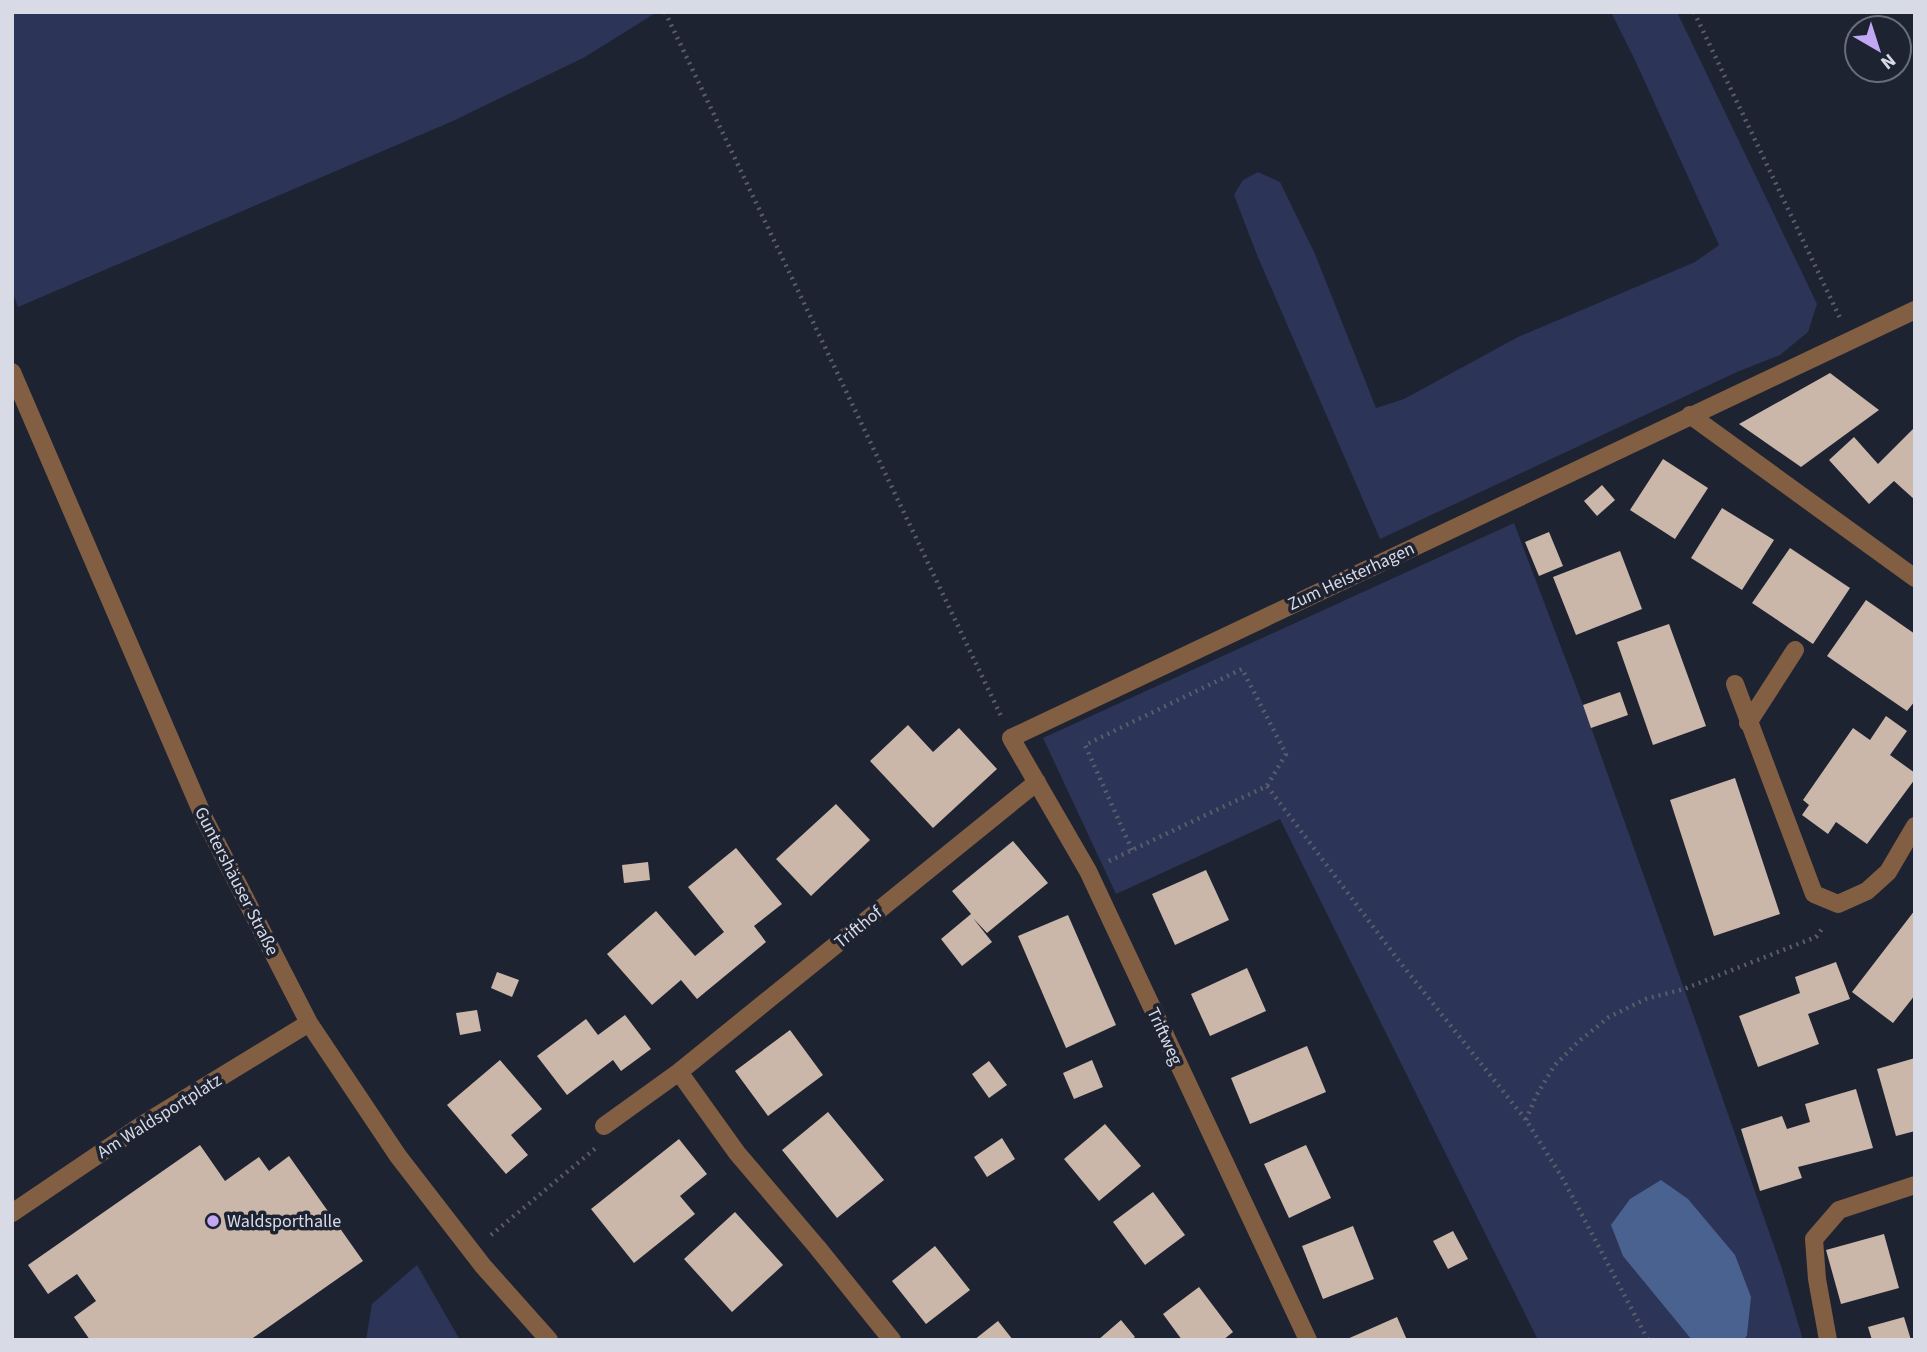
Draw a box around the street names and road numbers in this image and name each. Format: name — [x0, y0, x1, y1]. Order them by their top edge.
street label: Zum Heisterhagen — [1284, 536, 1419, 617]
street label: Guntershäuser Straße — [188, 803, 285, 960]
street label: Trifthof — [829, 900, 888, 954]
street label: Triftweg — [1140, 1003, 1189, 1069]
street label: Am Waldsportplatz — [92, 1068, 227, 1165]

